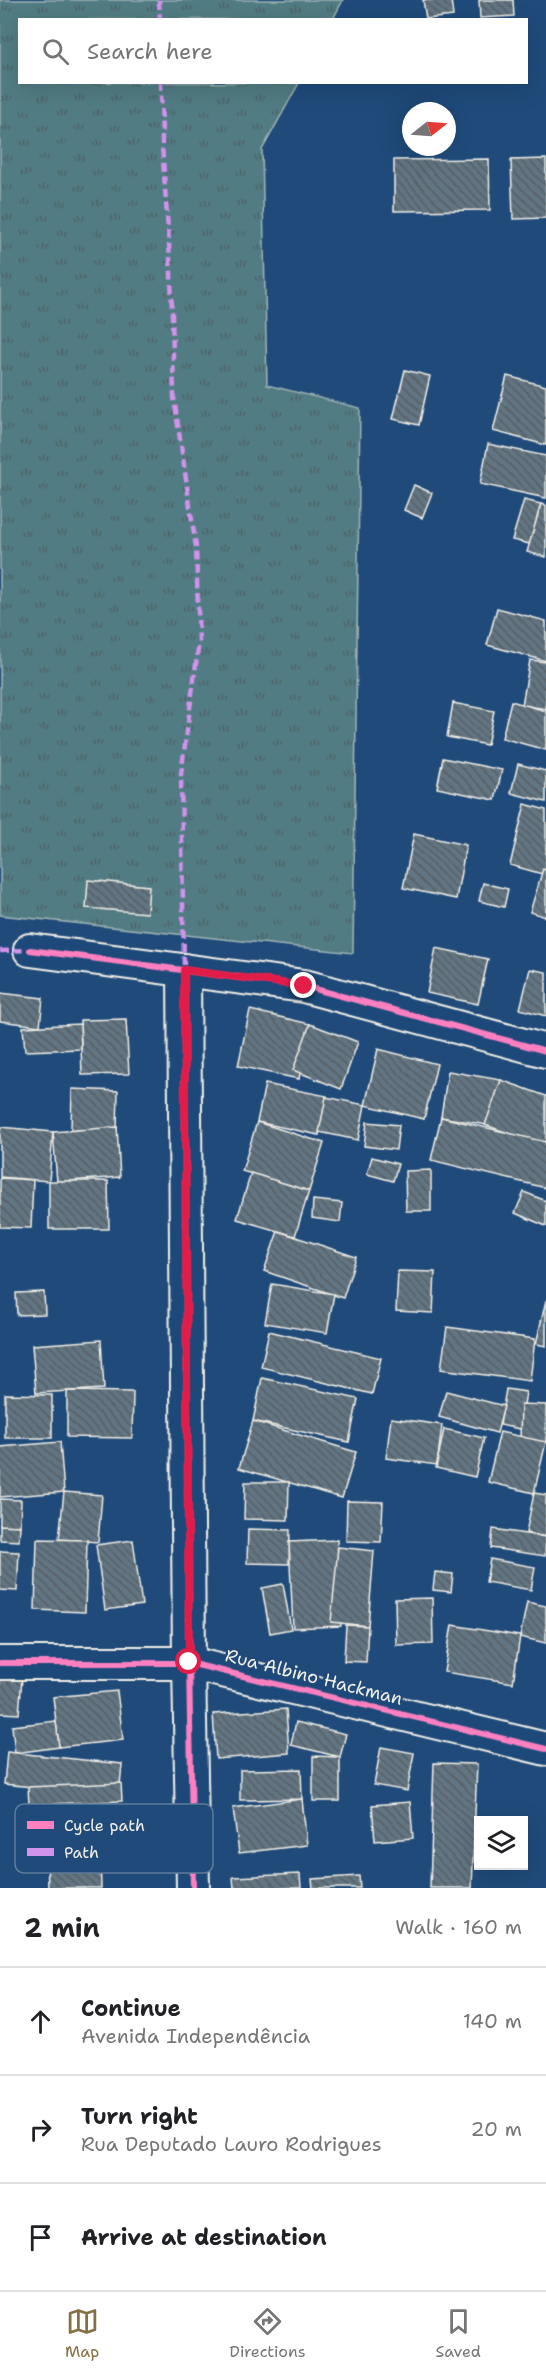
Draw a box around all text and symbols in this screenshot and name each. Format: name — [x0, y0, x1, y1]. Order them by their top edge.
search box — [18, 18, 528, 84]
icon: search — [39, 35, 72, 68]
text: Search here — [87, 37, 213, 66]
north arrow — [402, 102, 456, 156]
route end — [290, 972, 316, 998]
street label: Rua Albino Hackman — [223, 1643, 405, 1711]
route start — [175, 1648, 201, 1674]
legend — [15, 1804, 213, 1873]
text: Cycle path — [64, 1815, 145, 1836]
map controls — [474, 1816, 528, 1870]
button: layers — [474, 1816, 528, 1870]
text: Path — [64, 1842, 99, 1863]
text: 2 min — [24, 1910, 100, 1945]
text: Walk · 160 m — [395, 1914, 522, 1940]
text: Continue — [81, 1994, 181, 2023]
icon: ahead — [24, 2005, 57, 2038]
text: 140 m — [463, 2008, 522, 2034]
text: Avenida Independência — [81, 2023, 310, 2049]
text: Turn right — [81, 2102, 198, 2131]
icon: right — [24, 2113, 57, 2146]
text: 20 m — [471, 2116, 522, 2142]
text: Rua Deputado Lauro Rodrigues — [81, 2131, 382, 2157]
icon: arrive — [24, 2221, 57, 2254]
text: Arrive at destination — [81, 2223, 327, 2252]
tab: Map — [65, 2305, 99, 2362]
tab: Directions — [229, 2305, 306, 2362]
tab: Saved — [436, 2305, 481, 2362]

